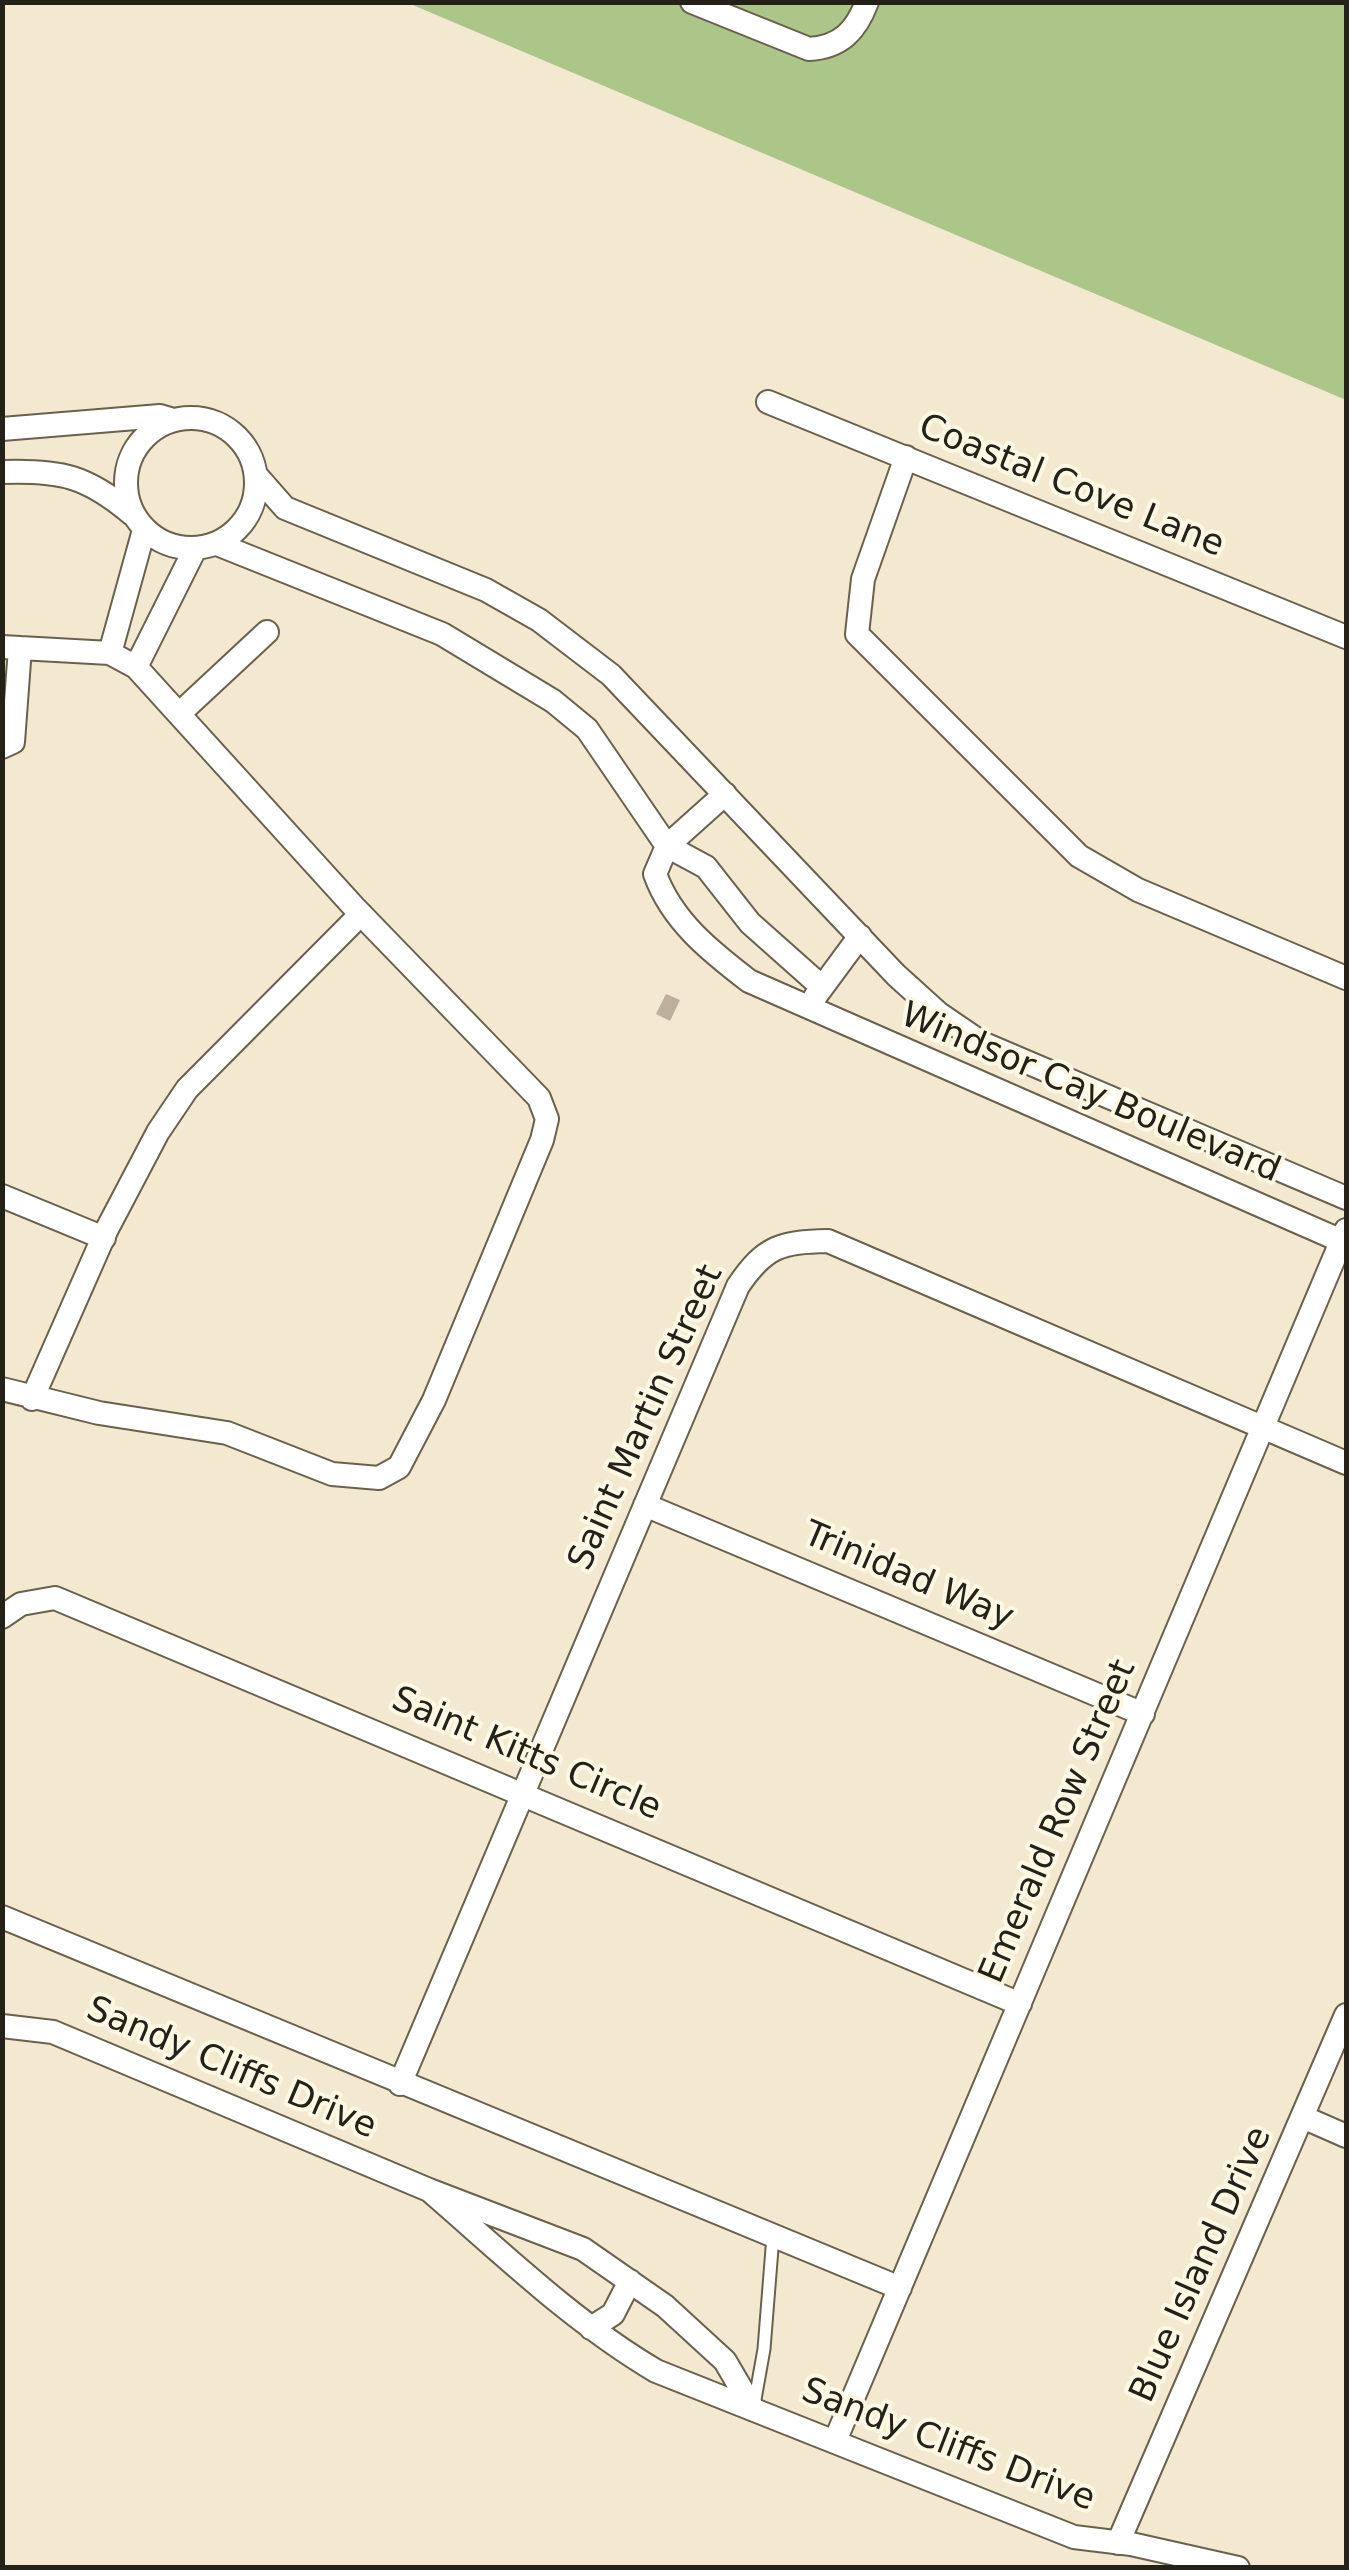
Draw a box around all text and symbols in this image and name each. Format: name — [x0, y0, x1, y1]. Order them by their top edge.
street label: Coastal Cove Lane — [912, 407, 1230, 567]
street label: Windsor Cay Boulevard — [894, 995, 1286, 1193]
street label: Saint Martin Street — [561, 1259, 733, 1577]
street label: Trinidad Way — [797, 1514, 1019, 1640]
street label: Emerald Row Street — [972, 1654, 1146, 1990]
street label: Saint Kitts Circle — [385, 1679, 667, 1831]
street label: Sandy Cliffs Drive — [80, 1989, 382, 2149]
street label: Blue Island Drive — [1122, 2121, 1282, 2409]
street label: Sandy Cliffs Drive — [796, 2371, 1100, 2521]

